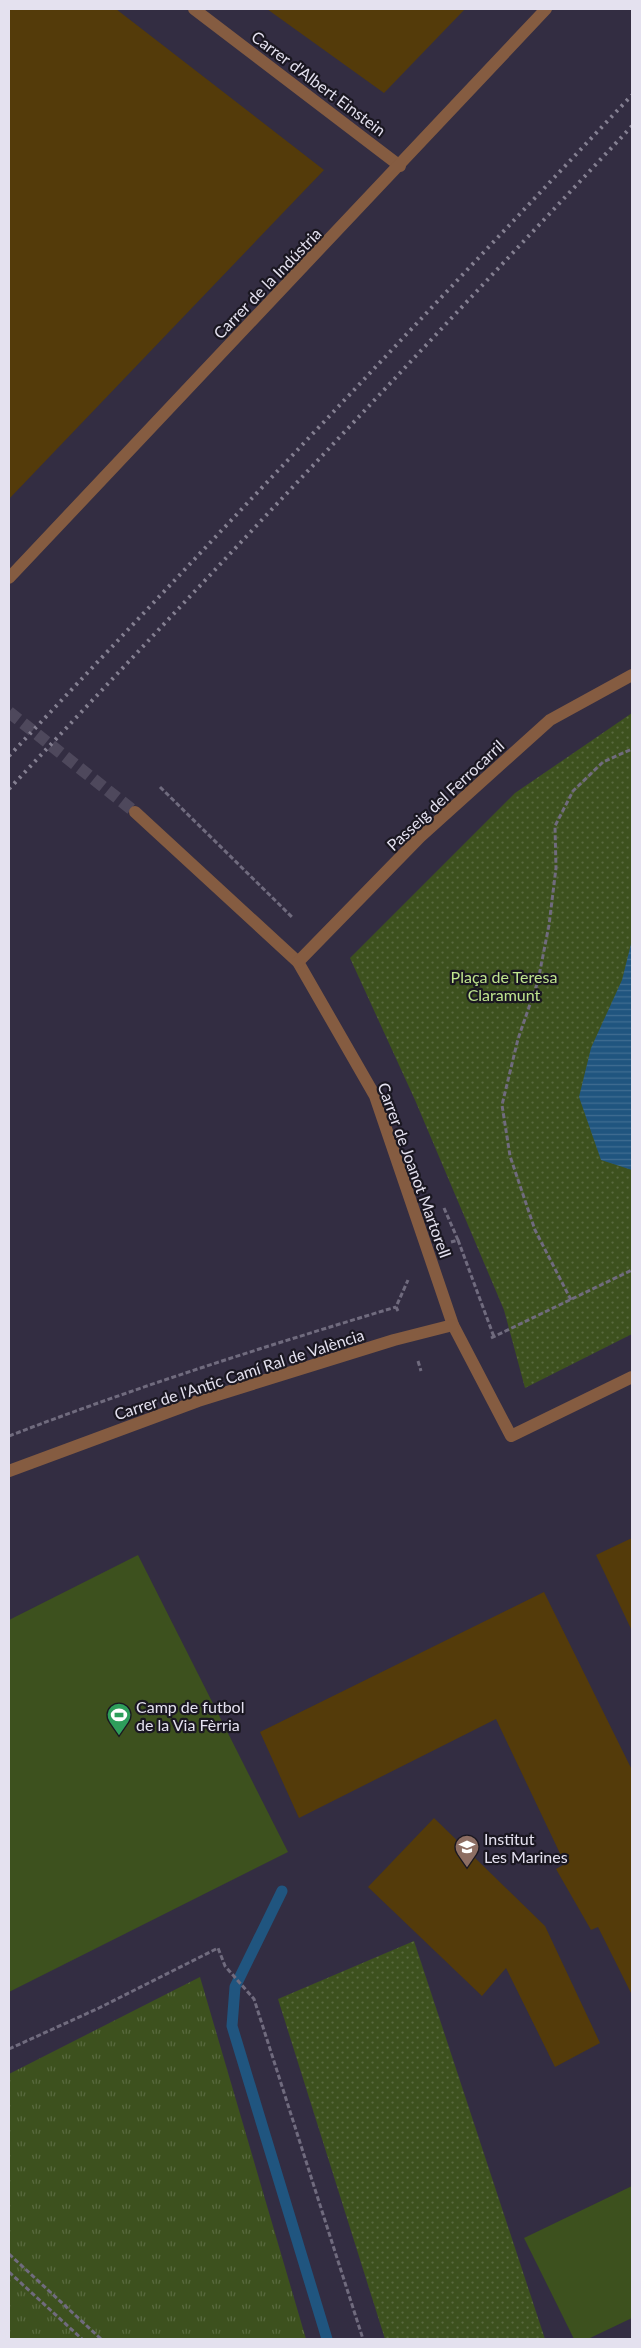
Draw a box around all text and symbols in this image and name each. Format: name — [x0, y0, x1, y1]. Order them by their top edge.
street label: Carrer d'Albert Einstein — [248, 26, 390, 140]
street label: Carrer de la Indústria — [209, 224, 325, 342]
street label: Passeig del Ferrocarril — [382, 736, 508, 854]
park label: Plaça de Teresa Claramunt — [451, 967, 557, 1004]
street label: Carrer de Joanot Martorell — [374, 1080, 456, 1260]
street label: Carrer de l'Antic Camí Ral de València — [112, 1325, 366, 1423]
place label: Camp de futbol de la Via Fèrria — [136, 1697, 244, 1734]
sports icon: Camp de futbol de la Via Fèrria — [106, 1702, 132, 1736]
place label: Institut Les Marines — [484, 1829, 568, 1866]
school or university icon: Institut Les Marines — [454, 1834, 480, 1868]

